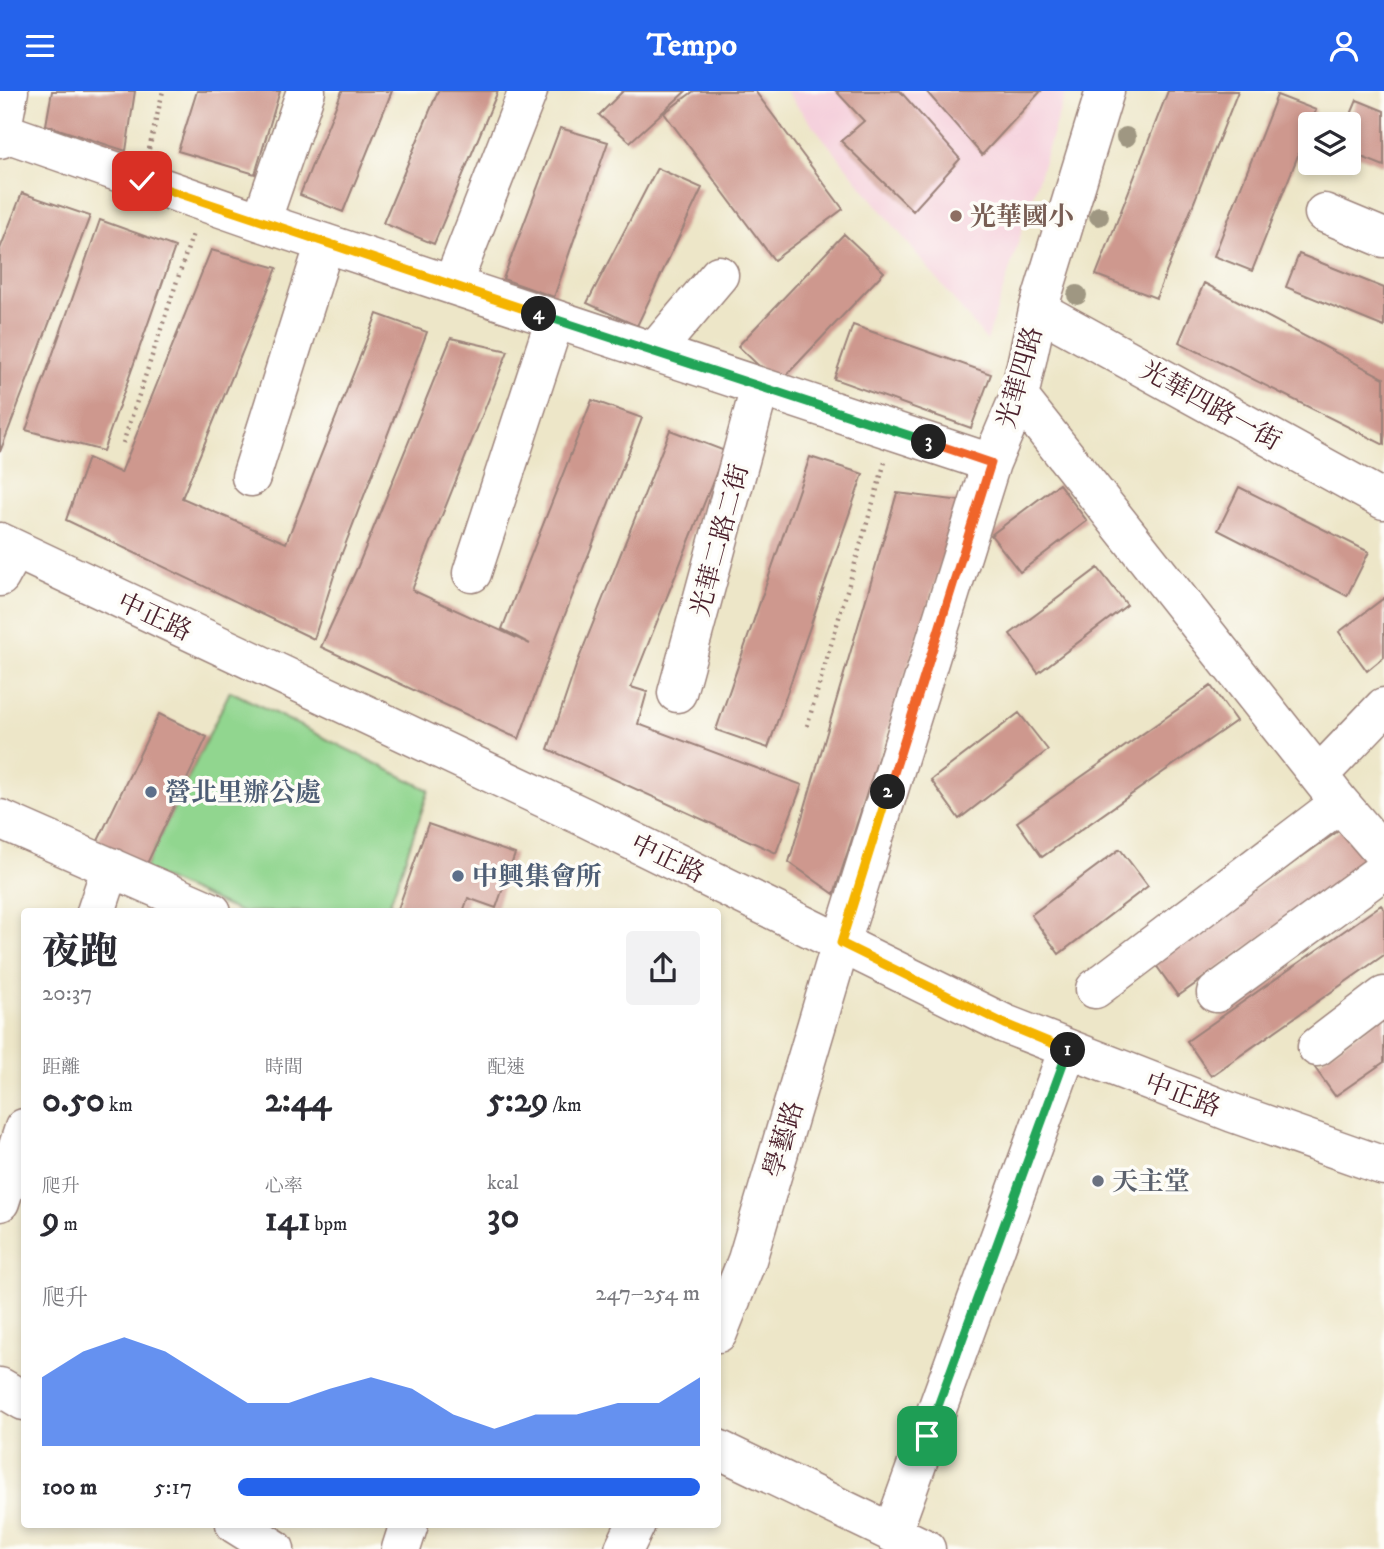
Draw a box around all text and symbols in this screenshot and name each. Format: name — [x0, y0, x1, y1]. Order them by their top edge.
text: Tempo — [647, 26, 737, 66]
icon: menu — [21, 27, 59, 65]
icon: person — [1325, 27, 1363, 65]
map controls — [1298, 112, 1361, 175]
button: layers — [1298, 112, 1361, 175]
pin — [112, 151, 172, 211]
icon: check — [123, 162, 161, 200]
place label: 光華國小 — [970, 201, 1074, 234]
marker: 光華國小 — [948, 208, 964, 224]
pin: 4 — [522, 297, 556, 332]
text: 4 — [533, 302, 544, 325]
street label: 光華四路 — [990, 323, 1051, 432]
street label: 光華四路一街 — [1134, 354, 1286, 459]
pin: 3 — [912, 425, 946, 459]
text: 3 — [925, 430, 932, 453]
street label: 光華二路二街 — [684, 461, 757, 620]
street label: 中正路 — [112, 586, 197, 649]
pin: 2 — [870, 775, 906, 809]
place label: 營北里辦公處 — [165, 777, 321, 810]
text: 2 — [883, 780, 892, 803]
marker: 營北里辦公處 — [143, 784, 159, 800]
street label: 中正路 — [625, 827, 710, 891]
place label: 中興集會所 — [472, 861, 602, 894]
marker: 中興集會所 — [450, 868, 466, 884]
text: 夜跑 — [42, 929, 118, 977]
button: share — [626, 931, 700, 1005]
text: 20:37 — [42, 979, 92, 1008]
pin: 1 — [1050, 1033, 1086, 1067]
text: 1 — [1064, 1038, 1071, 1061]
text: 距離 — [42, 1056, 80, 1079]
text: 時間 — [265, 1056, 303, 1079]
text: 配速 — [487, 1056, 525, 1079]
street label: 中正路 — [1140, 1066, 1225, 1125]
text: 0.50 — [42, 1079, 105, 1123]
text: 2:44 — [265, 1079, 331, 1123]
text: 5:29 — [487, 1079, 549, 1123]
text: km — [105, 1094, 133, 1117]
text: /km — [549, 1094, 581, 1117]
street label: 學藝路 — [757, 1097, 812, 1182]
place label: 天主堂 — [1112, 1166, 1190, 1199]
text: kcal — [487, 1172, 519, 1195]
marker: 天主堂 — [1090, 1173, 1106, 1189]
text: 爬升 — [42, 1175, 80, 1198]
text: 心率 — [265, 1175, 303, 1198]
text: 30 — [487, 1195, 519, 1239]
text: 9 — [42, 1198, 59, 1242]
text: 141 — [265, 1198, 311, 1242]
text: m — [59, 1213, 78, 1236]
text: bpm — [311, 1213, 347, 1236]
text: 247–254 m — [595, 1279, 700, 1308]
text: 爬升 — [42, 1284, 88, 1313]
pin — [897, 1406, 957, 1466]
icon: arrive — [908, 1417, 946, 1455]
text: 100 m — [42, 1473, 97, 1502]
text: 5:17 — [154, 1473, 192, 1502]

